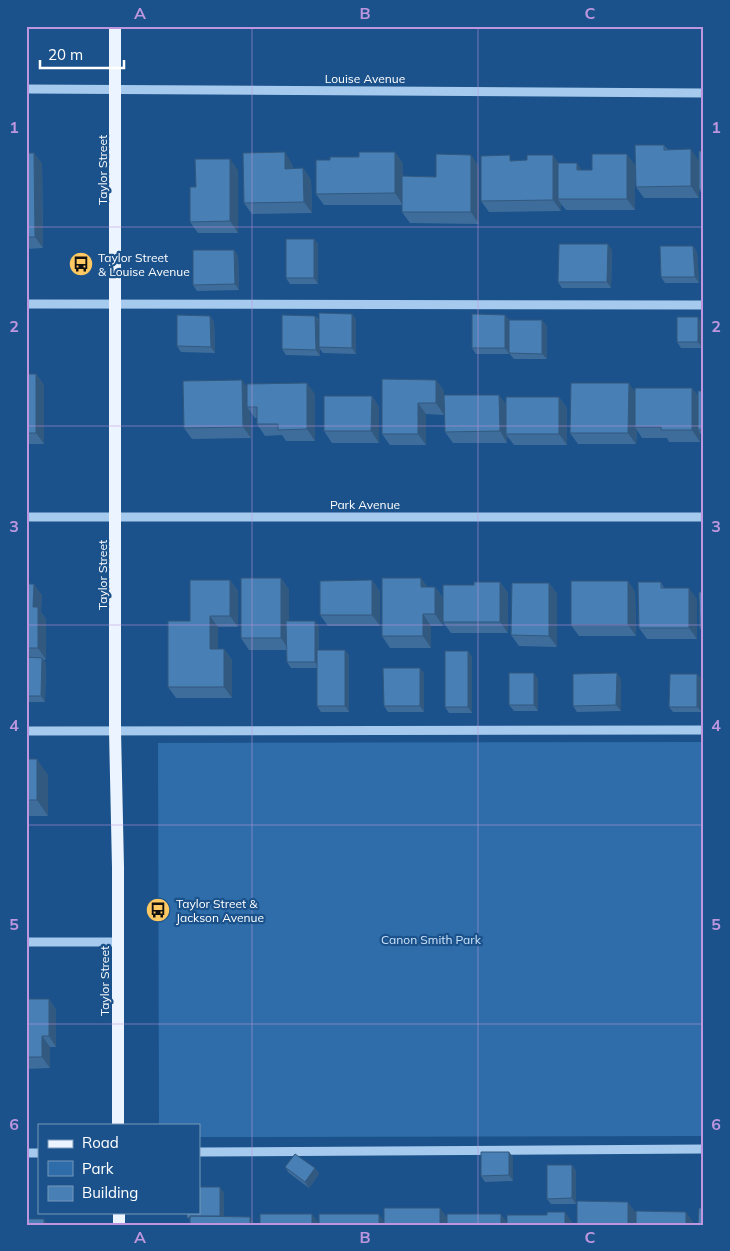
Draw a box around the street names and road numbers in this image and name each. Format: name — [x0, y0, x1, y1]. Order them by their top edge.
street label: Louise Avenue — [325, 71, 405, 86]
street label: Taylor Street — [95, 135, 110, 205]
street label: Park Avenue — [330, 497, 400, 512]
street label: Taylor Street — [95, 540, 110, 610]
street label: Taylor Street — [97, 946, 112, 1016]

